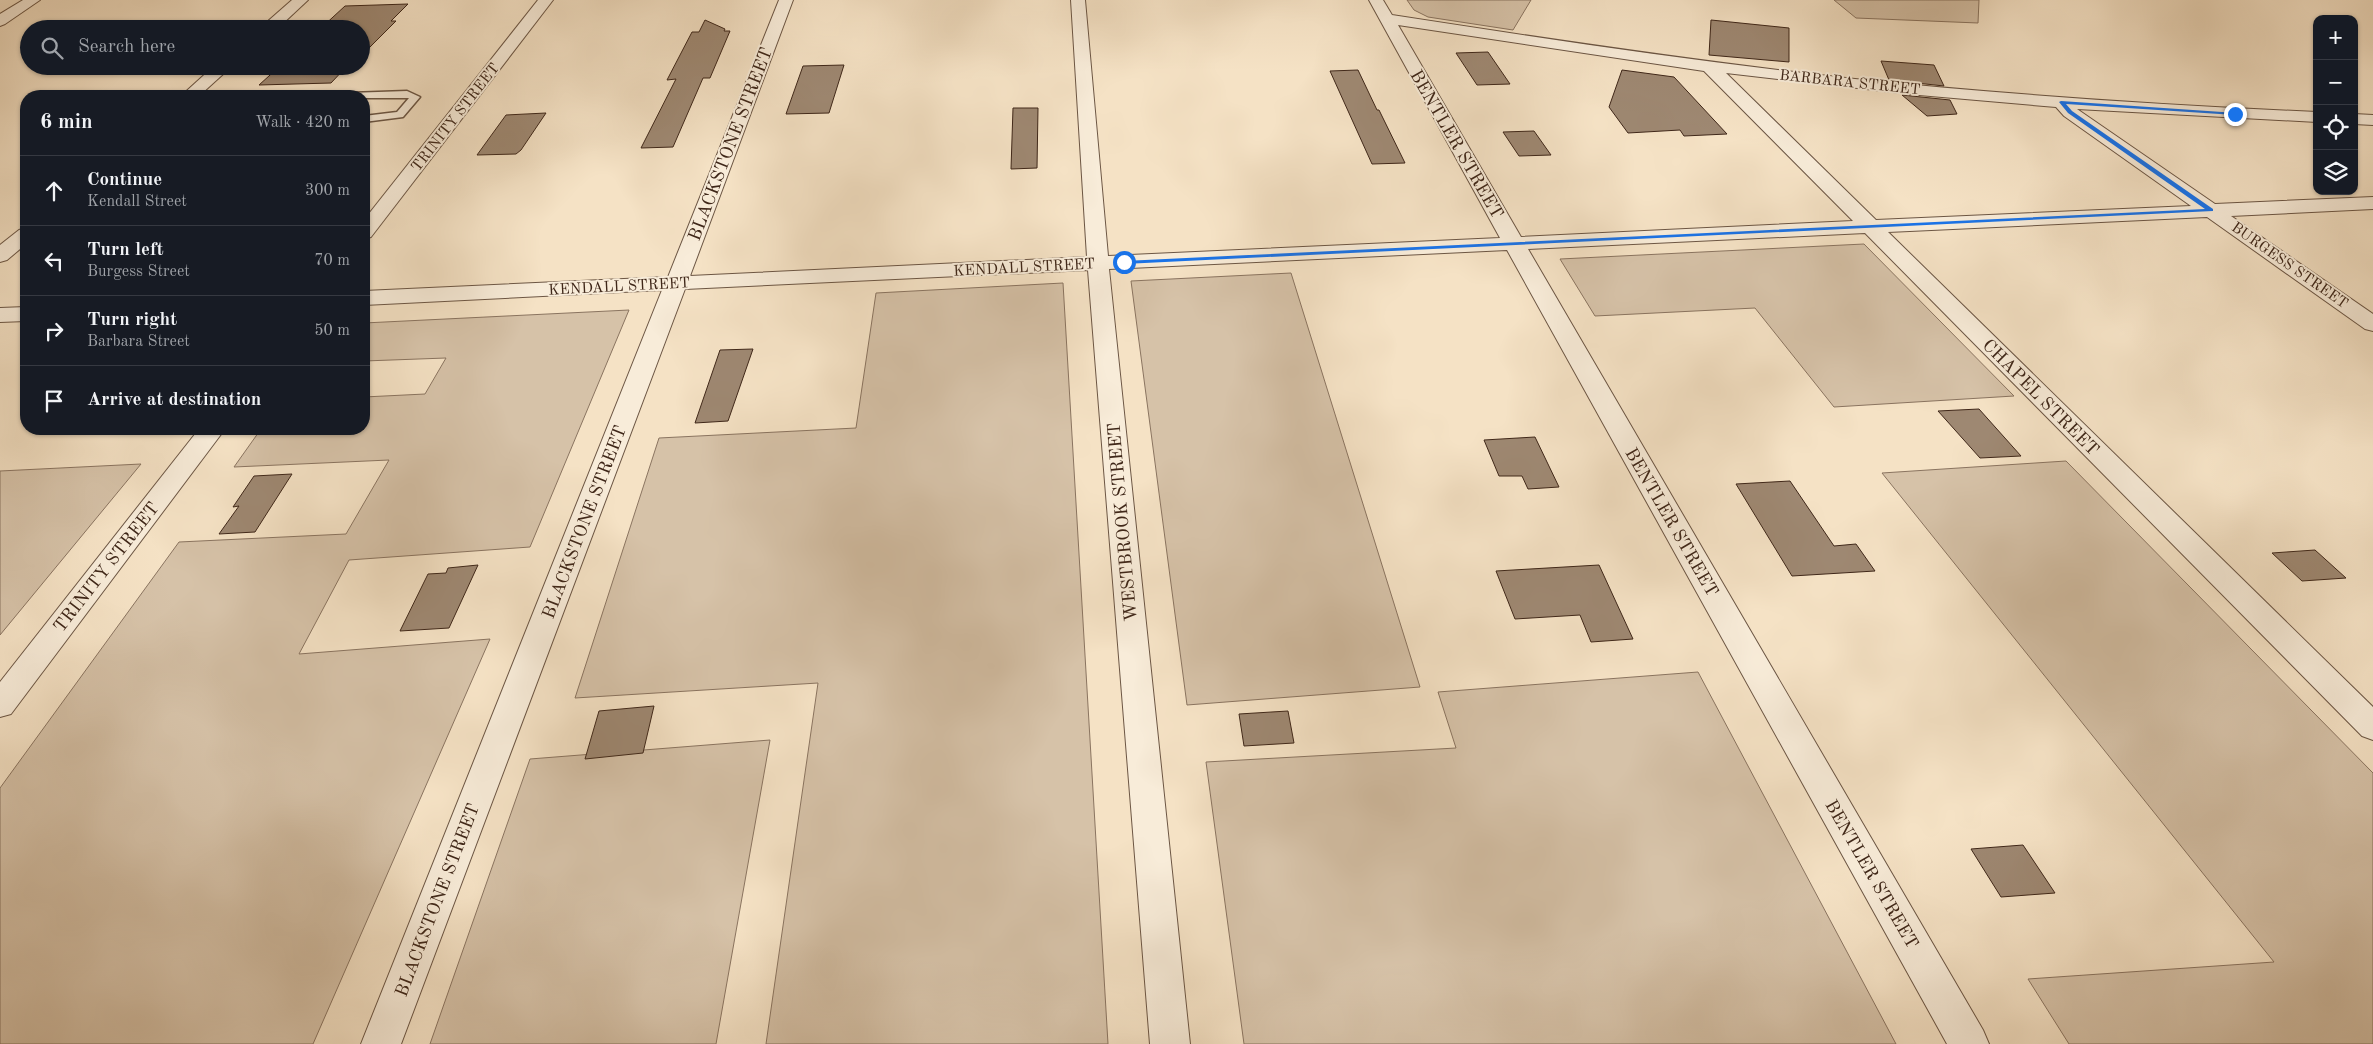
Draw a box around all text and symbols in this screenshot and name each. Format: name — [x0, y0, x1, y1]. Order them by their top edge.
map controls — [2313, 15, 2358, 195]
button: + — [2313, 15, 2358, 60]
search box — [20, 20, 370, 75]
icon: search — [38, 34, 66, 62]
text: Search here — [78, 38, 175, 57]
street label: BLACKSTONE STREET — [686, 45, 776, 244]
button: − — [2313, 60, 2358, 105]
street label: TRINITY STREET — [409, 61, 503, 175]
street label: BENTLER STREET — [1406, 67, 1506, 222]
street label: BARBARA STREET — [1779, 69, 1921, 98]
route end — [2224, 103, 2247, 126]
button: locate — [2313, 105, 2358, 150]
text: 6 min — [40, 112, 93, 133]
text: Walk · 420 m — [255, 115, 350, 131]
button: layers — [2313, 150, 2358, 195]
text: Continue — [87, 171, 162, 190]
icon: ahead — [40, 177, 68, 205]
text: 300 m — [305, 183, 350, 199]
text: Kendall Street — [87, 194, 187, 210]
street label: BURGESS STREET — [2228, 220, 2350, 312]
text: Turn left — [87, 241, 164, 260]
icon: left — [40, 247, 68, 275]
route start — [1113, 251, 1136, 274]
text: 70 m — [314, 253, 350, 269]
street label: KENDALL STREET — [953, 257, 1095, 280]
text: Burgess Street — [87, 264, 190, 280]
street label: KENDALL STREET — [548, 276, 690, 299]
text: Turn right — [87, 311, 177, 330]
icon: right — [40, 317, 68, 345]
text: 50 m — [314, 323, 350, 339]
text: Barbara Street — [87, 334, 190, 350]
street label: CHAPEL STREET — [1979, 336, 2102, 459]
icon: arrive — [40, 387, 68, 415]
text: Arrive at destination — [87, 391, 261, 410]
street label: WESTBROOK STREET — [1105, 422, 1141, 622]
street label: BLACKSTONE STREET — [540, 423, 630, 622]
street label: BENTLER STREET — [1621, 445, 1721, 600]
street label: TRINITY STREET — [51, 499, 163, 636]
street label: BENTLER STREET — [1821, 797, 1921, 952]
street label: BLACKSTONE STREET — [393, 801, 483, 1000]

